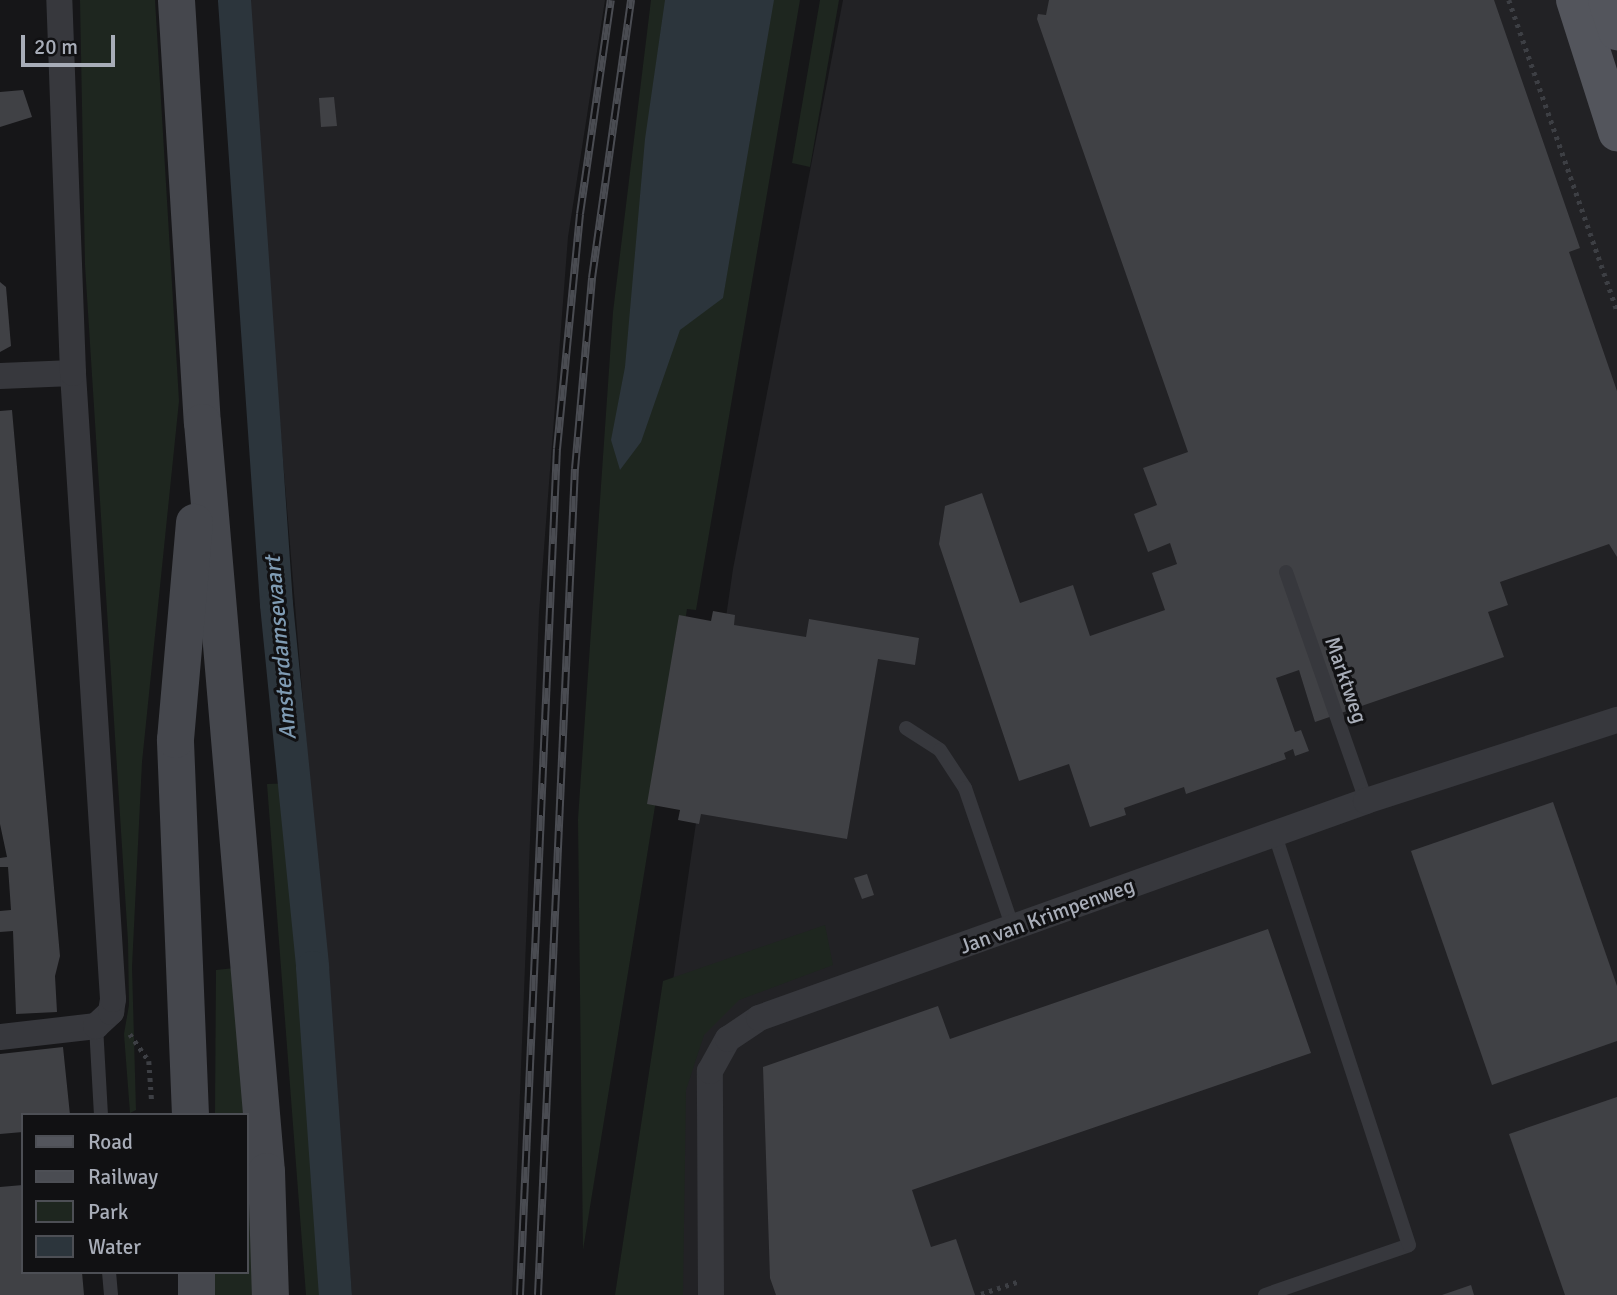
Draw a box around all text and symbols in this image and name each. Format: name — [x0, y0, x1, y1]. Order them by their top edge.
scale bar — [24, 21, 119, 65]
text: 20 m — [34, 34, 78, 60]
water label: Amsterdamsevaart — [259, 555, 303, 741]
street label: Marktweg — [1319, 633, 1373, 727]
street label: Jan van Krimpenweg — [956, 873, 1138, 959]
legend — [21, 1113, 248, 1274]
text: Road — [88, 1129, 133, 1155]
text: Railway — [88, 1164, 158, 1190]
text: Park — [88, 1199, 128, 1225]
text: Water — [88, 1234, 141, 1260]

